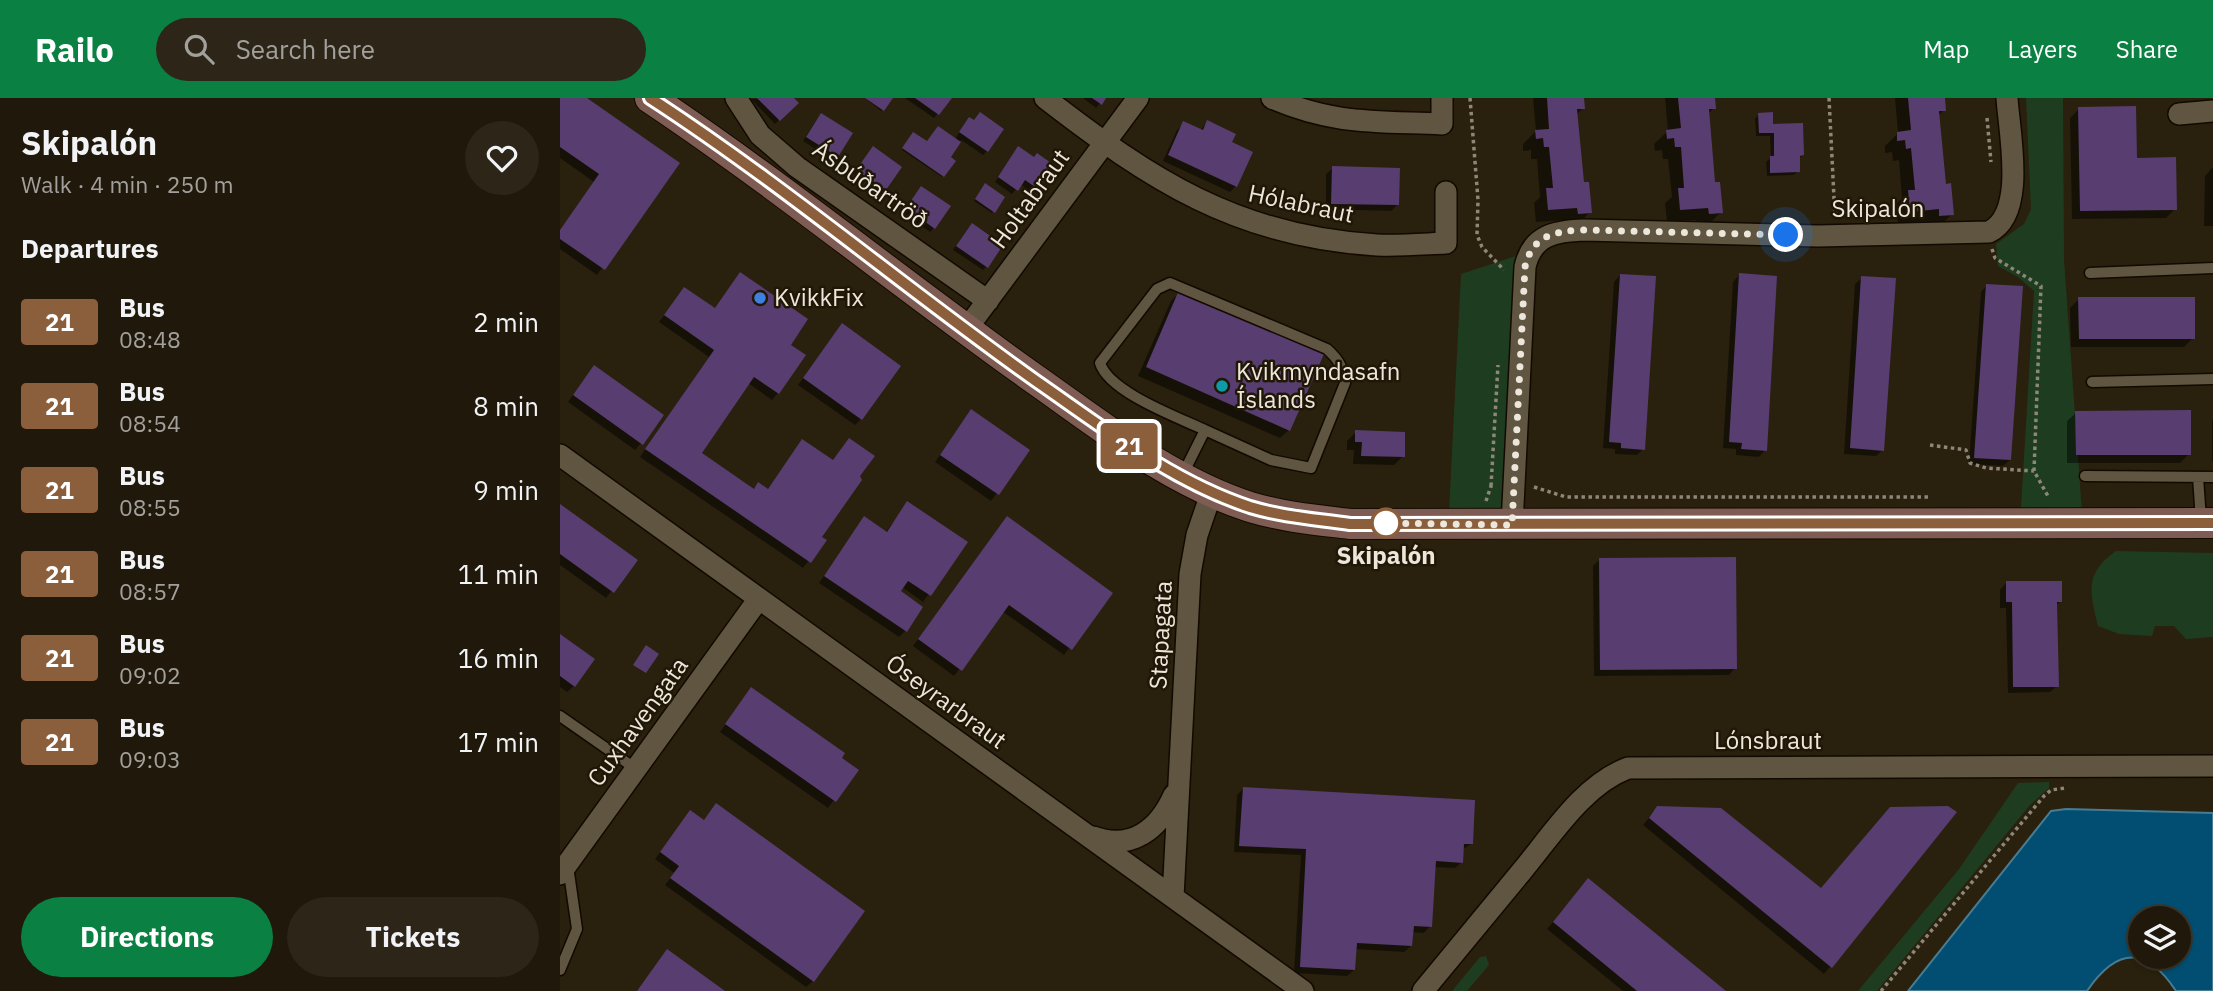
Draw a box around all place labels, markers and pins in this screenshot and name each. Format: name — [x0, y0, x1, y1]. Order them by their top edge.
place label: KvikkFix — [774, 281, 864, 313]
marker: KvikkFix — [752, 290, 768, 306]
place label: Kvikmyndasafn Íslands — [1236, 355, 1400, 415]
marker: Kvikmyndasafn Íslands — [1214, 378, 1230, 394]
marker: Skipalón — [1371, 508, 1401, 538]
place label: Skipalón — [1336, 539, 1436, 571]

